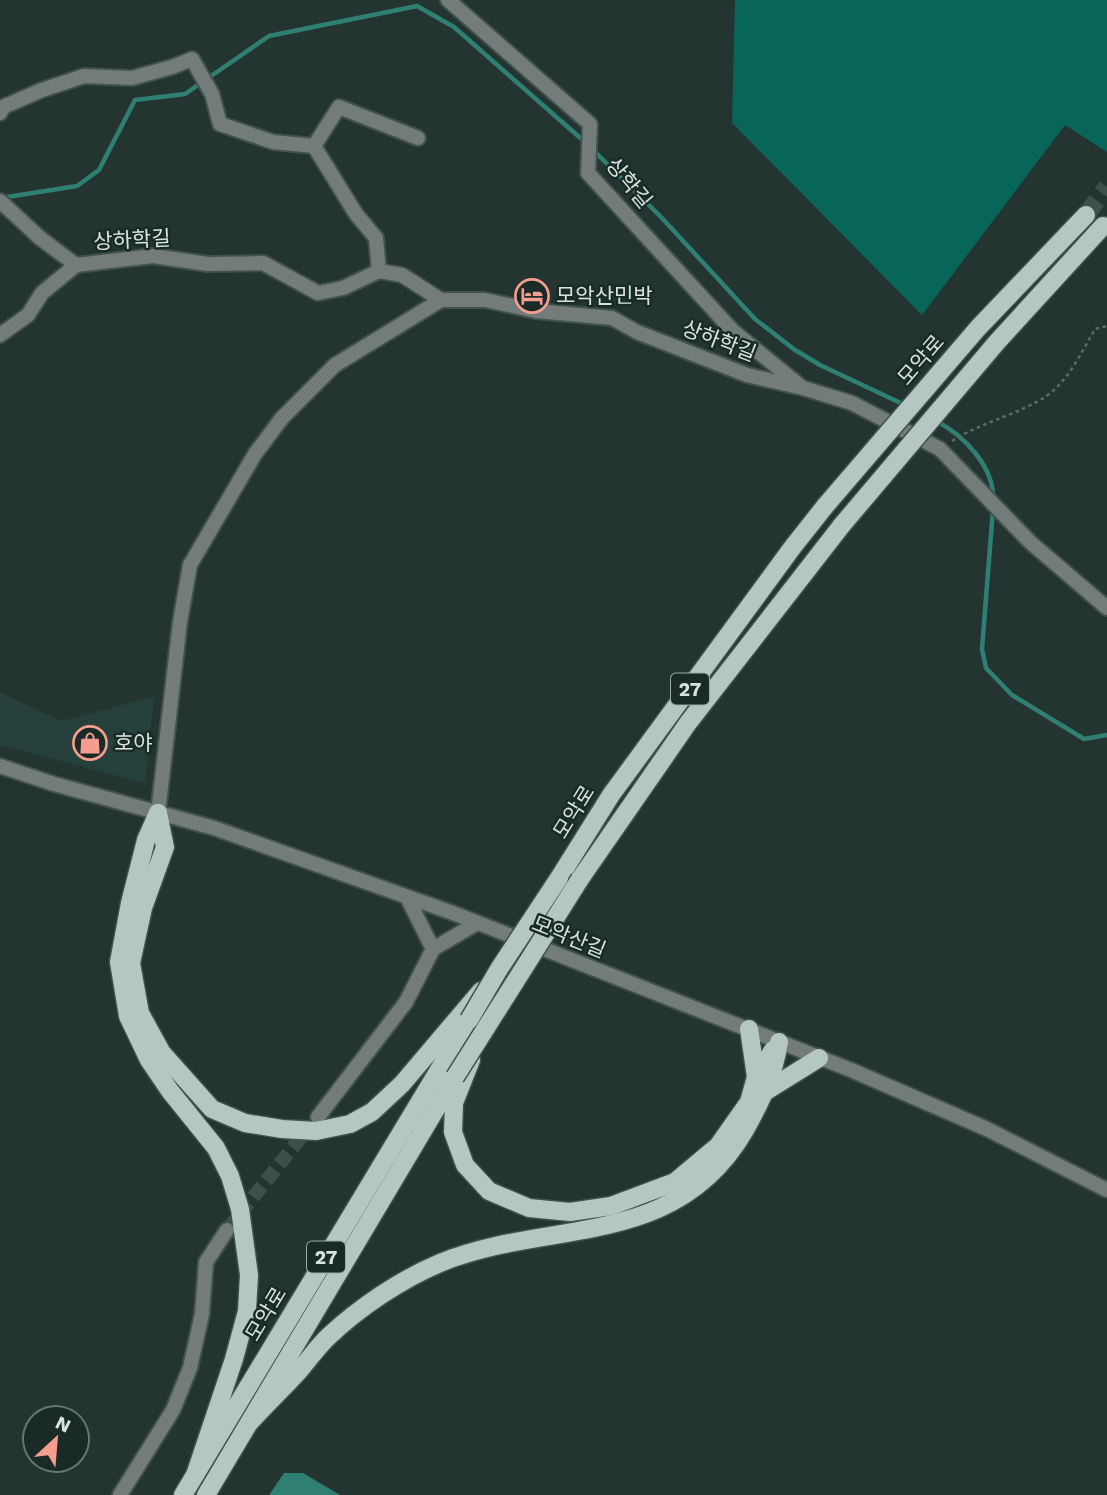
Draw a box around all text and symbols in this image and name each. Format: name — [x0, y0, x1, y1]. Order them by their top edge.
street label: 상학길 — [601, 152, 658, 213]
street label: 상하학길 — [93, 225, 171, 254]
hotel icon: 모악산민박 — [513, 277, 551, 315]
place label: 모악산민박 — [556, 283, 653, 308]
street label: 상하학길 — [679, 315, 760, 366]
street label: 모악로 — [892, 330, 949, 390]
road number: 27 — [671, 674, 709, 704]
shop icon: 호야 — [71, 724, 109, 762]
place label: 호야 — [114, 730, 153, 755]
street label: 모악로 — [548, 781, 600, 843]
street label: 모악산길 — [529, 910, 610, 963]
road number: 27 — [307, 1242, 345, 1273]
street label: 모악로 — [240, 1282, 291, 1345]
north arrow — [21, 1404, 91, 1474]
text: N — [52, 1411, 75, 1438]

